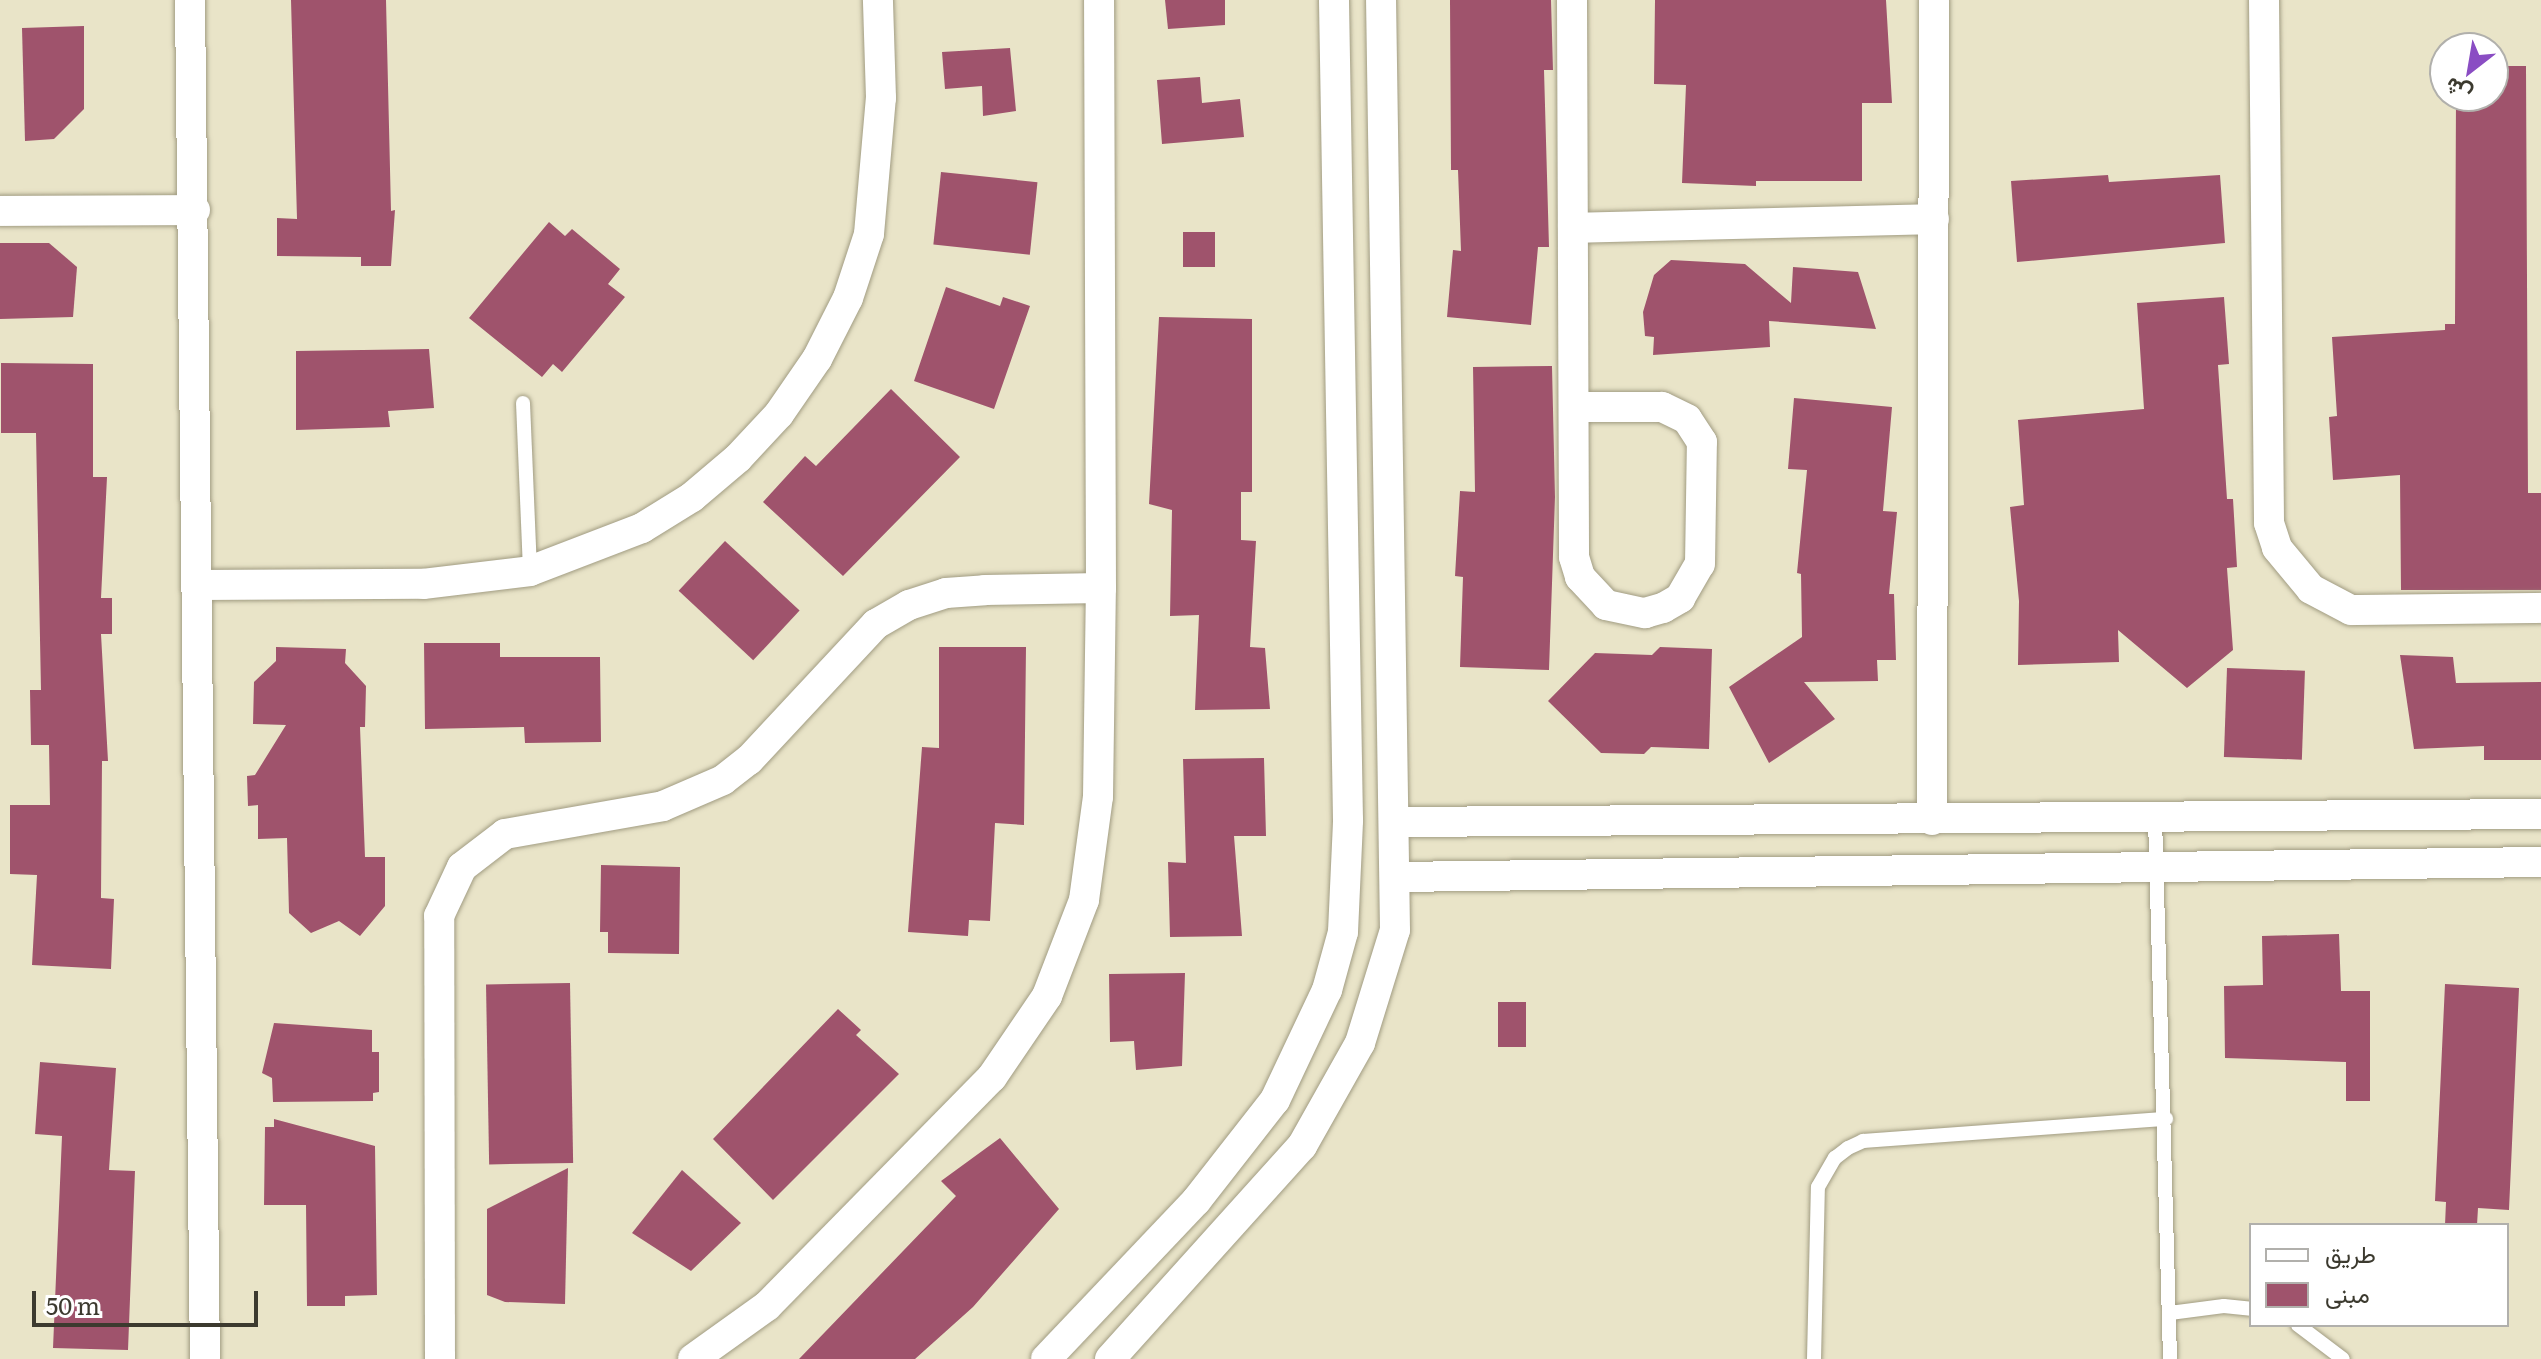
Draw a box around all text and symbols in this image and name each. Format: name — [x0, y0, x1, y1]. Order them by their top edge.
north arrow — [2429, 32, 2509, 112]
text: ش — [2438, 70, 2477, 112]
legend — [2249, 1223, 2509, 1327]
text: طريق — [2325, 1235, 2376, 1270]
scale bar — [36, 1275, 262, 1325]
text: مبنى — [2325, 1275, 2370, 1310]
text: 50 m — [46, 1287, 100, 1322]

